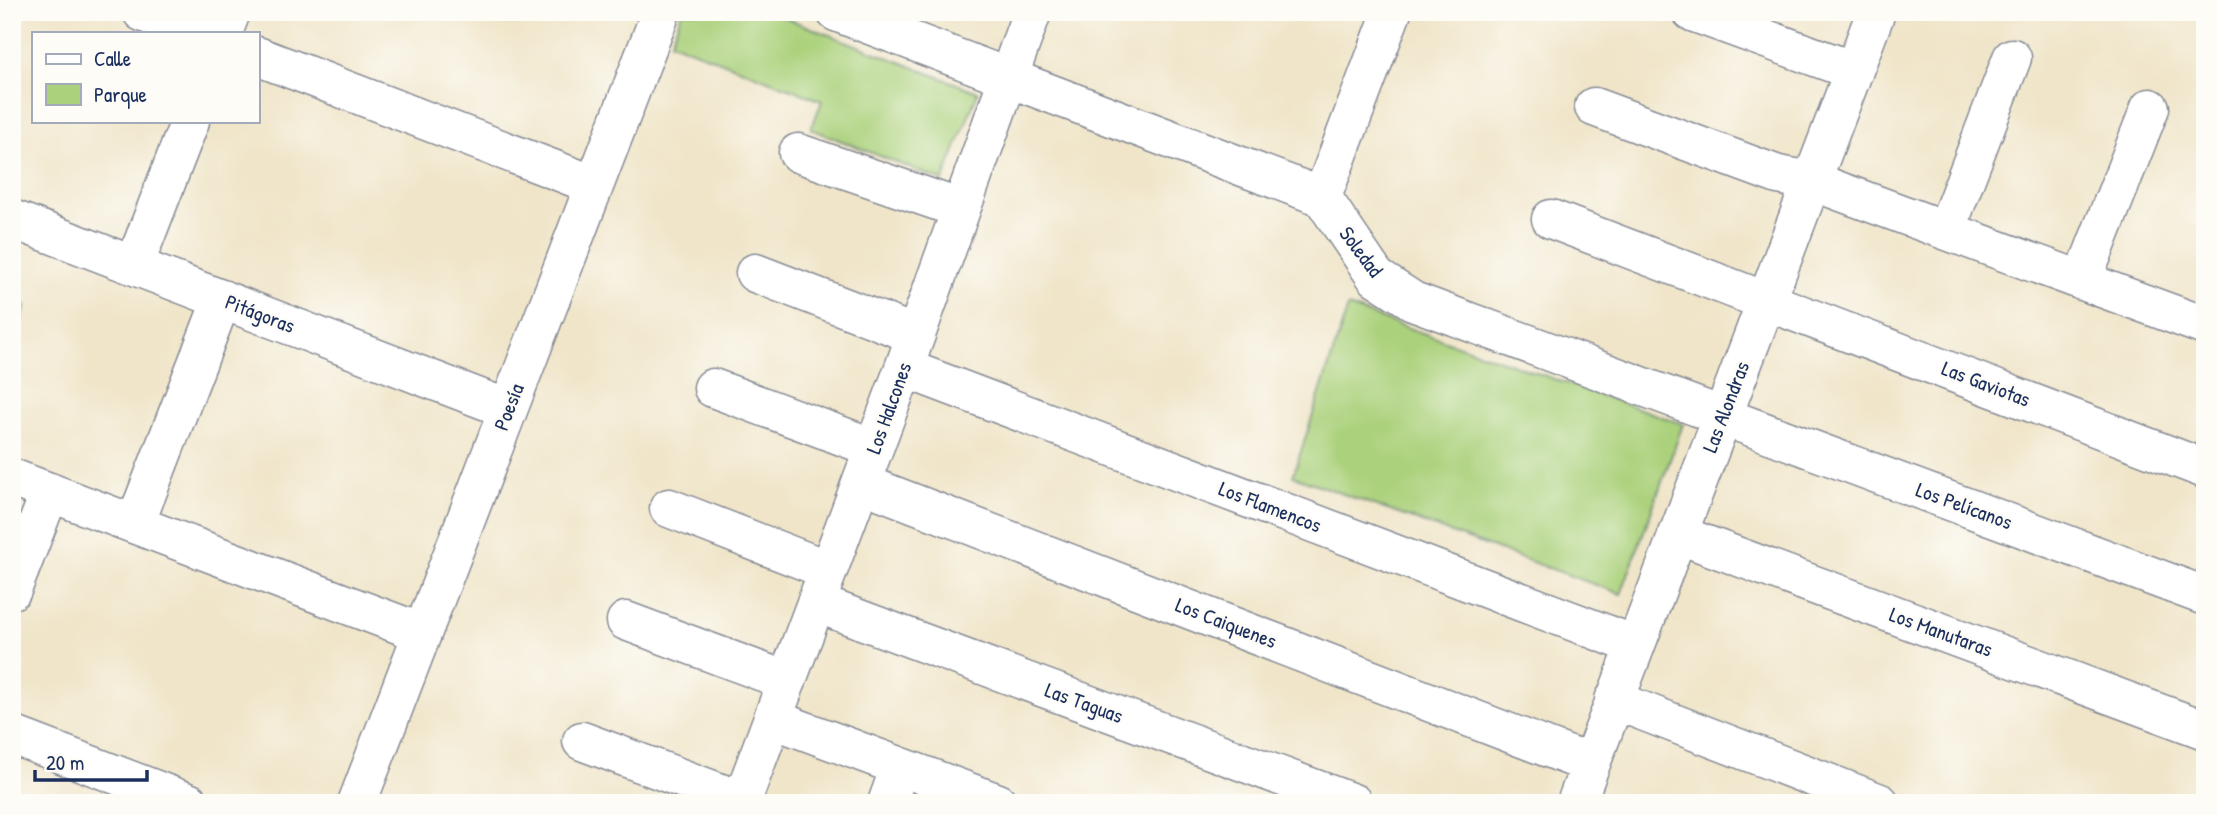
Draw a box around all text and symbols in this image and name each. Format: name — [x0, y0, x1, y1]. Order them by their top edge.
legend — [32, 32, 259, 122]
text: Calle — [94, 44, 131, 73]
text: Parque — [94, 80, 147, 109]
street label: Soledad — [1333, 220, 1390, 283]
street label: Pitágoras — [221, 287, 299, 340]
street label: Las Gaviotas — [1938, 353, 2035, 414]
street label: Las Alondras — [1695, 357, 1756, 457]
street label: Los Halcones — [859, 358, 918, 458]
street label: Poesía — [486, 379, 531, 434]
street label: Los Flamencos — [1215, 474, 1326, 539]
street label: Los Pelícanos — [1912, 475, 2016, 536]
street label: Los Caiquenes — [1171, 590, 1281, 655]
street label: Los Manutaras — [1886, 599, 1997, 664]
street label: Las Taguas — [1041, 675, 1127, 730]
scale bar — [35, 738, 147, 782]
text: 20 m — [46, 748, 84, 777]

